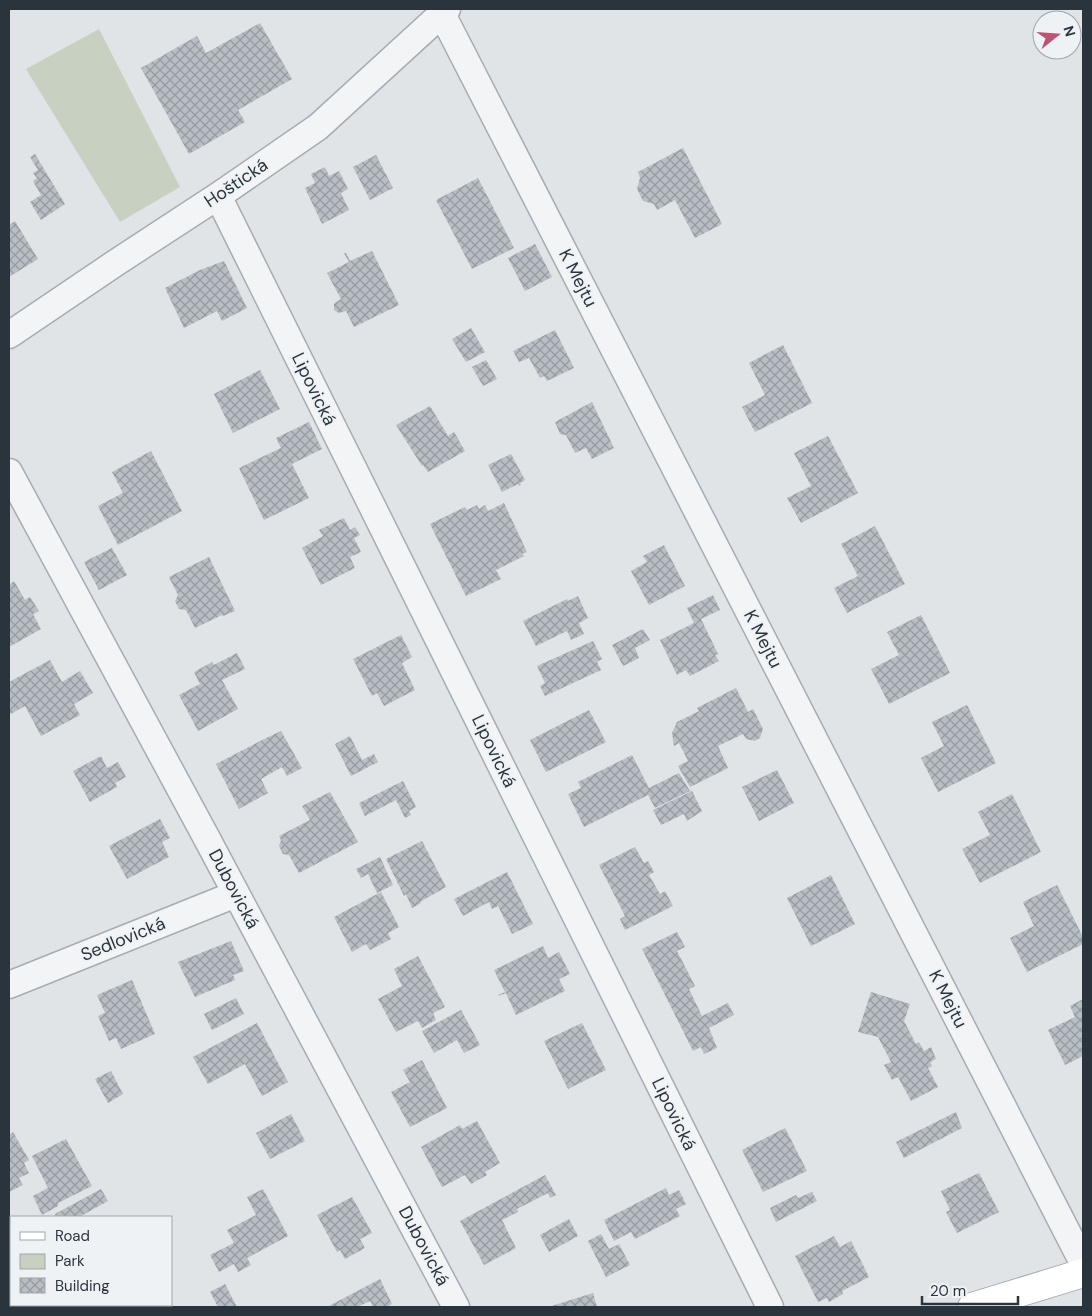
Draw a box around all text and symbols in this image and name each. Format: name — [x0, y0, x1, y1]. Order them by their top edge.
north arrow — [1032, 10, 1082, 60]
text: N — [1059, 24, 1080, 39]
street label: Hoštická — [199, 153, 273, 213]
street label: K Mejtu — [553, 245, 603, 311]
street label: Lipovická — [286, 349, 342, 429]
street label: K Mejtu — [738, 606, 788, 672]
street label: Lipovická — [466, 711, 522, 791]
street label: Dubovická — [203, 845, 265, 933]
street label: Sedlovická — [77, 911, 169, 967]
street label: K Mejtu — [923, 966, 973, 1032]
street label: Lipovická — [646, 1074, 702, 1154]
street label: Dubovická — [393, 1202, 455, 1290]
legend — [10, 1216, 172, 1306]
text: Road — [55, 1226, 90, 1246]
text: Park — [55, 1251, 85, 1271]
scale bar — [922, 1274, 1018, 1306]
text: Building — [55, 1276, 110, 1296]
text: 20 m — [930, 1281, 966, 1301]

